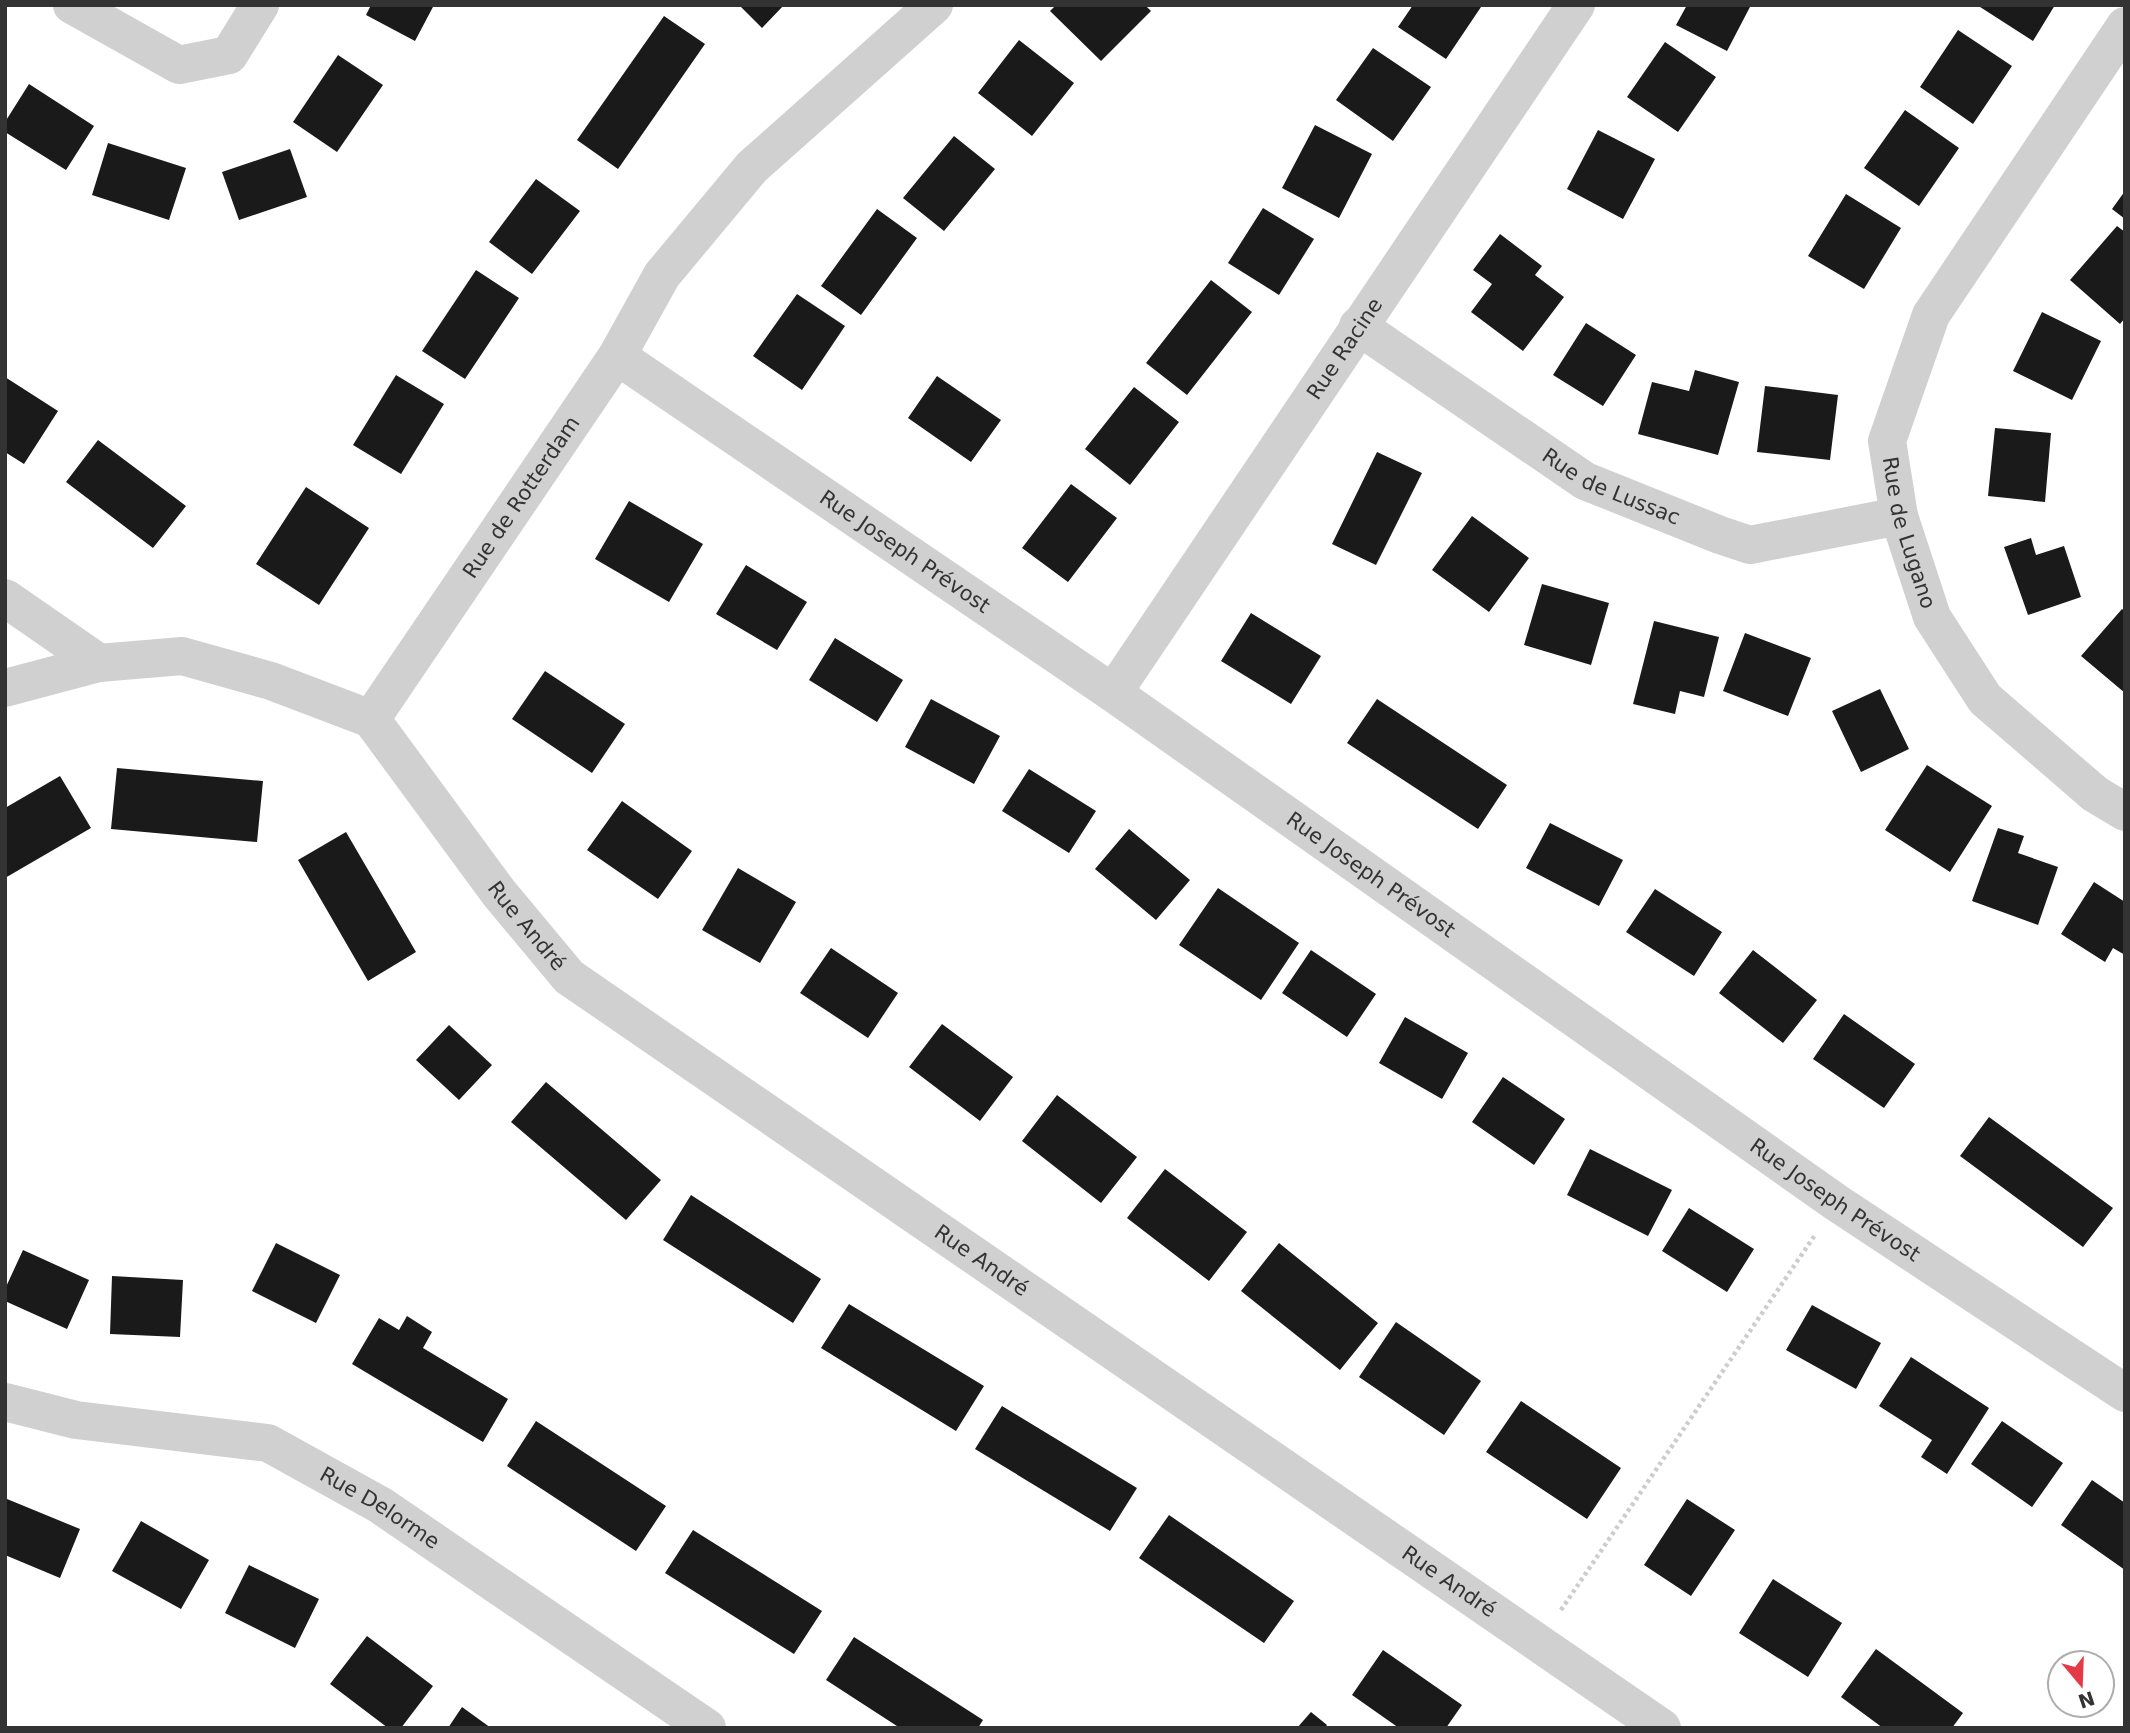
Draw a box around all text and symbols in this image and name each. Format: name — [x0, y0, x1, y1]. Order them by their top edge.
street label: Rue Racine — [1302, 293, 1387, 404]
street label: Rue de Rotterdam — [458, 412, 585, 583]
street label: Rue de Lussac — [1538, 443, 1684, 530]
street label: Rue de Lugano — [1878, 455, 1940, 612]
street label: Rue Joseph Prévost — [815, 485, 995, 618]
street label: Rue Joseph Prévost — [1282, 807, 1460, 942]
street label: Rue André — [483, 877, 571, 975]
street label: Rue Joseph Prévost — [1745, 1134, 1925, 1267]
street label: Rue André — [930, 1220, 1033, 1301]
street label: Rue Delorme — [316, 1462, 444, 1554]
street label: Rue André — [1397, 1541, 1501, 1622]
north arrow — [2046, 1649, 2116, 1719]
text: N — [2075, 1687, 2098, 1713]

